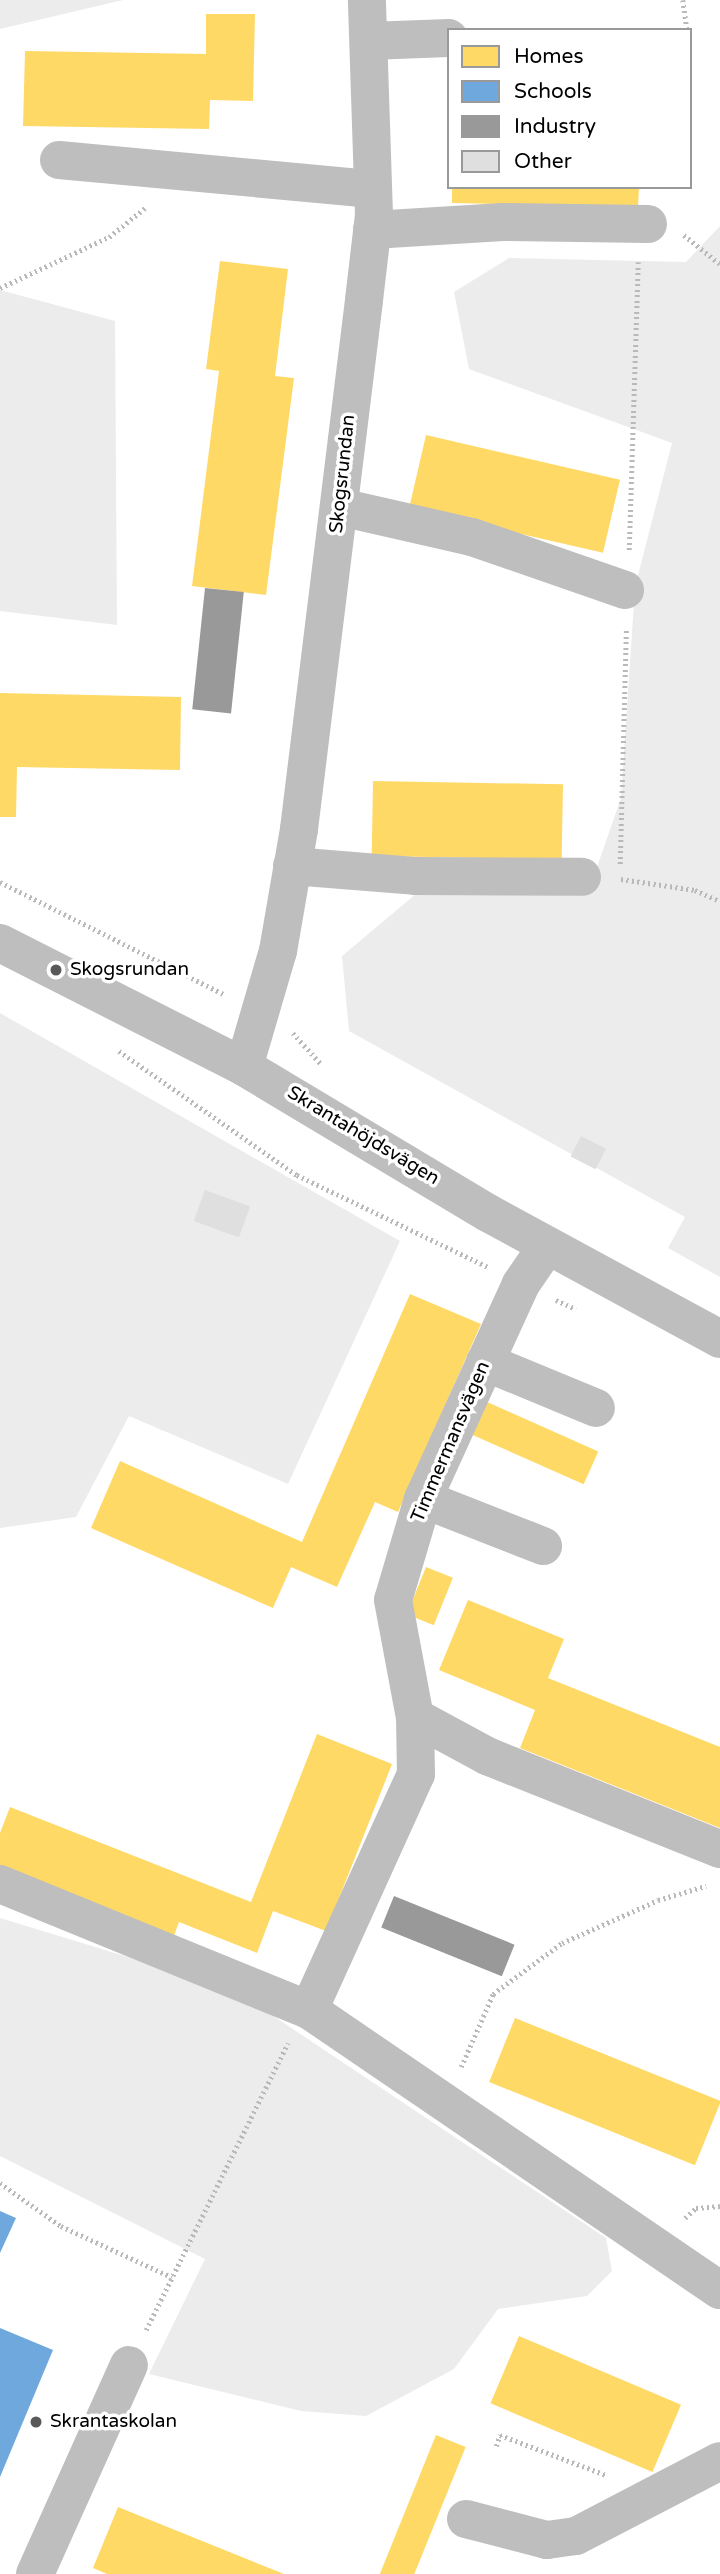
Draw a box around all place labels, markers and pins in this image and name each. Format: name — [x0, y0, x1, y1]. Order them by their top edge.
place label: Skogsrundan — [70, 959, 189, 981]
marker: Skogsrundan — [48, 962, 64, 978]
place label: Skrantaskolan — [50, 2411, 177, 2433]
marker: Skrantaskolan — [28, 2414, 44, 2430]

